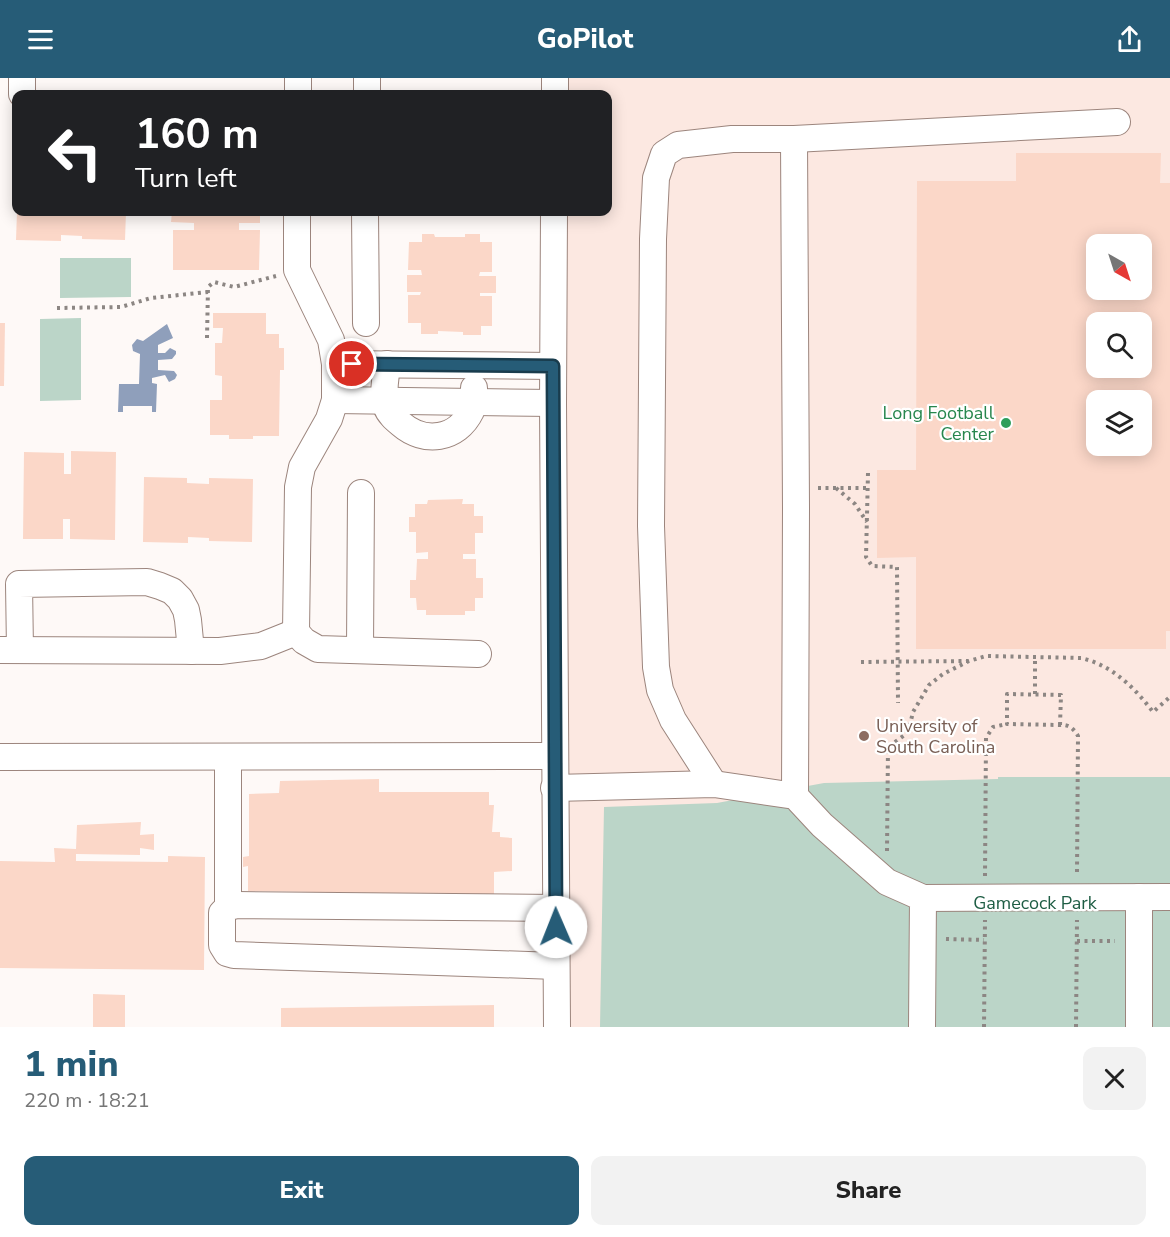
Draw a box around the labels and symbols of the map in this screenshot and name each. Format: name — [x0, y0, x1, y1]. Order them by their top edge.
north arrow — [1086, 234, 1152, 300]
pin — [326, 338, 377, 389]
place label: Long Football Center — [882, 401, 995, 446]
marker: Long Football Center — [999, 416, 1013, 430]
place label: University of South Carolina — [876, 714, 995, 759]
marker: University of South Carolina — [857, 729, 871, 743]
park label: Gamecock Park — [973, 891, 1098, 915]
position arrow — [524, 895, 588, 959]

